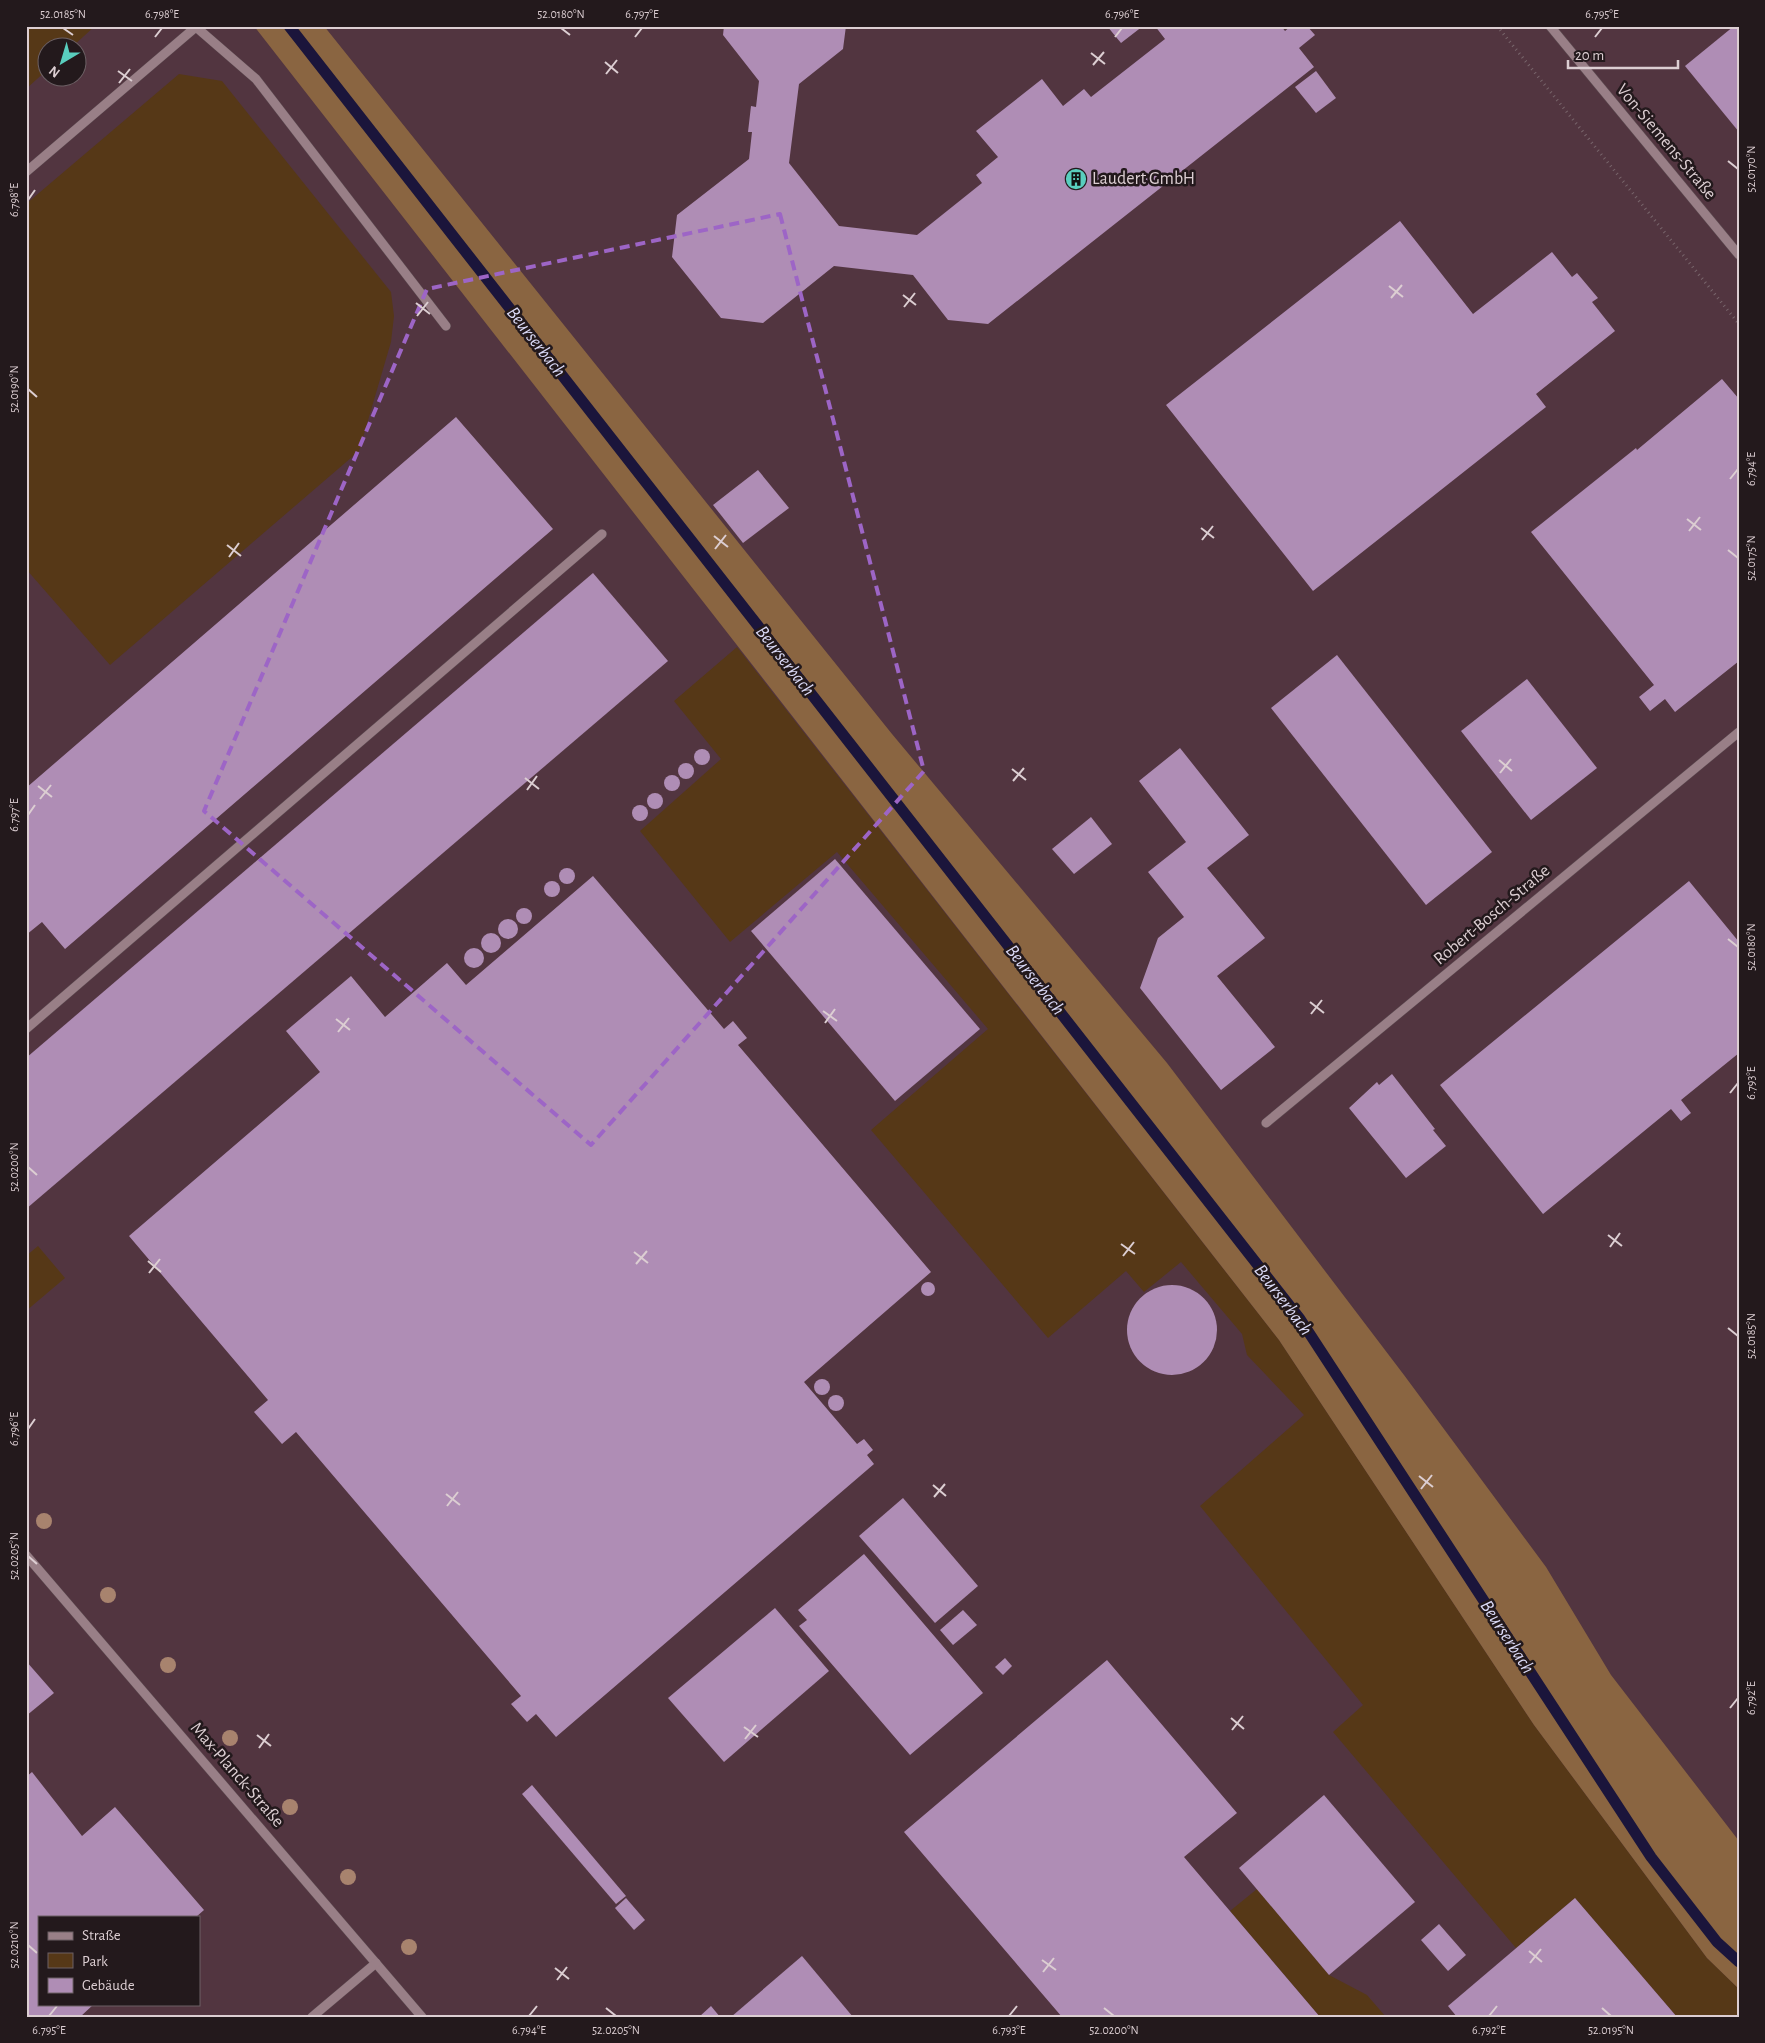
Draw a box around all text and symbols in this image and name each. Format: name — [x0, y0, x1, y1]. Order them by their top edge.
text: 52.0185°N — [40, 8, 86, 20]
text: 6.798°E — [145, 8, 179, 20]
text: 52.0180°N — [537, 8, 585, 20]
text: 6.797°E — [625, 8, 659, 20]
text: 6.796°E — [1105, 8, 1139, 20]
text: 6.795°E — [1585, 8, 1619, 20]
north arrow — [38, 38, 88, 88]
scale bar — [1568, 38, 1678, 70]
text: 20 m — [1575, 48, 1604, 63]
text: N — [46, 63, 63, 80]
street label: Von-Siemens-Straße — [1613, 81, 1719, 203]
text: 52.0170°N — [1745, 146, 1757, 192]
building icon: Laudert GmbH — [1064, 167, 1088, 191]
place label: Laudert GmbH — [1092, 170, 1195, 188]
text: 6.798°E — [8, 183, 20, 217]
water label: Beurserbach — [503, 303, 569, 381]
text: 52.0190°N — [8, 365, 20, 413]
text: 6.794°E — [1745, 452, 1757, 486]
text: 52.0175°N — [1745, 535, 1757, 581]
water label: Beurserbach — [752, 622, 818, 700]
text: 6.797°E — [8, 798, 20, 832]
street label: Robert-Bosch-Straße — [1431, 861, 1553, 969]
text: 52.0180°N — [1745, 923, 1757, 971]
water label: Beurserbach — [1002, 941, 1068, 1019]
text: 6.793°E — [1745, 1066, 1757, 1100]
text: 52.0200°N — [8, 1142, 20, 1192]
water label: Beurserbach — [1250, 1261, 1316, 1339]
text: 52.0185°N — [1745, 1313, 1757, 1359]
text: 6.796°E — [8, 1412, 20, 1446]
text: 52.0205°N — [8, 1532, 20, 1580]
water label: Beurserbach — [1476, 1597, 1538, 1677]
text: 6.792°E — [1745, 1681, 1757, 1715]
street label: Max-Planck-Straße — [187, 1719, 287, 1831]
legend — [38, 1916, 200, 2006]
text: 52.0210°N — [8, 1921, 20, 1969]
text: Straße — [82, 1928, 121, 1943]
text: Park — [82, 1954, 108, 1969]
text: Gebäude — [82, 1978, 135, 1993]
text: 6.795°E — [32, 2024, 66, 2036]
text: 6.794°E — [512, 2024, 546, 2036]
text: 52.0205°N — [592, 2024, 640, 2036]
text: 6.793°E — [992, 2024, 1026, 2036]
text: 52.0200°N — [1089, 2024, 1139, 2036]
text: 6.792°E — [1472, 2024, 1506, 2036]
text: 52.0195°N — [1588, 2024, 1634, 2036]

